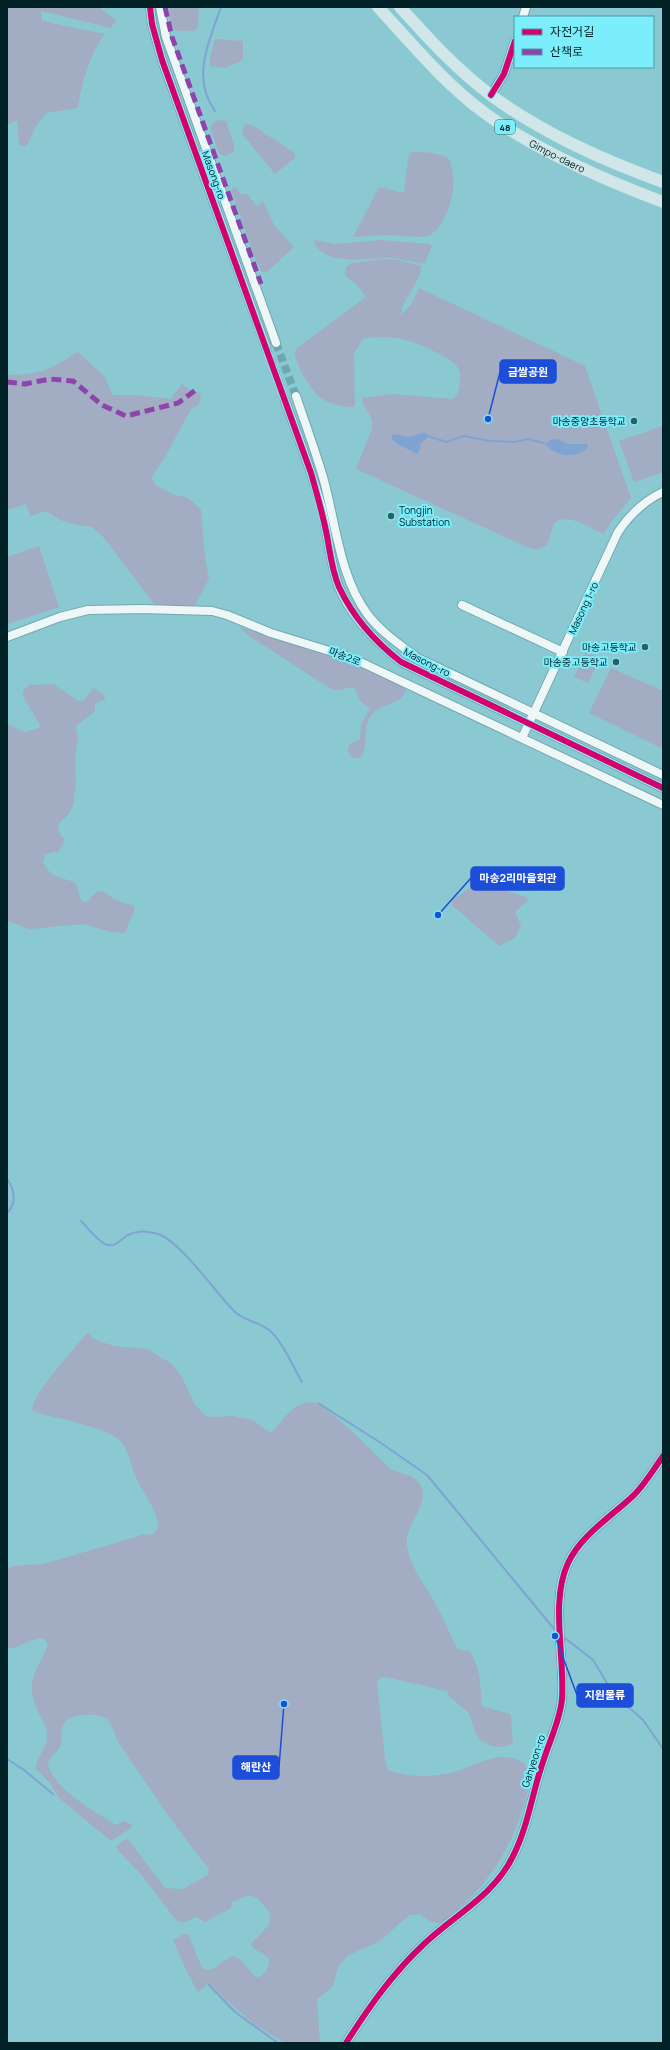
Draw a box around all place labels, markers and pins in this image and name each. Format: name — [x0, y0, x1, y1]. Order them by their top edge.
callout: 금쌀공원 — [500, 360, 556, 383]
place label: 마송중앙초등학교 — [552, 414, 626, 428]
marker: 마송중앙초등학교 — [629, 416, 639, 426]
place label: Tongjin Substation — [399, 503, 450, 529]
marker: Tongjin Substation — [386, 511, 396, 521]
place label: 마송고등학교 — [582, 640, 637, 654]
marker: 마송고등학교 — [640, 642, 650, 652]
place label: 마송중고등학교 — [544, 655, 608, 669]
marker: 마송중고등학교 — [611, 657, 621, 667]
callout: 마송2리마을회관 — [471, 867, 564, 890]
callout: 지원물류 — [577, 1684, 633, 1707]
callout: 해란산 — [233, 1756, 279, 1779]

